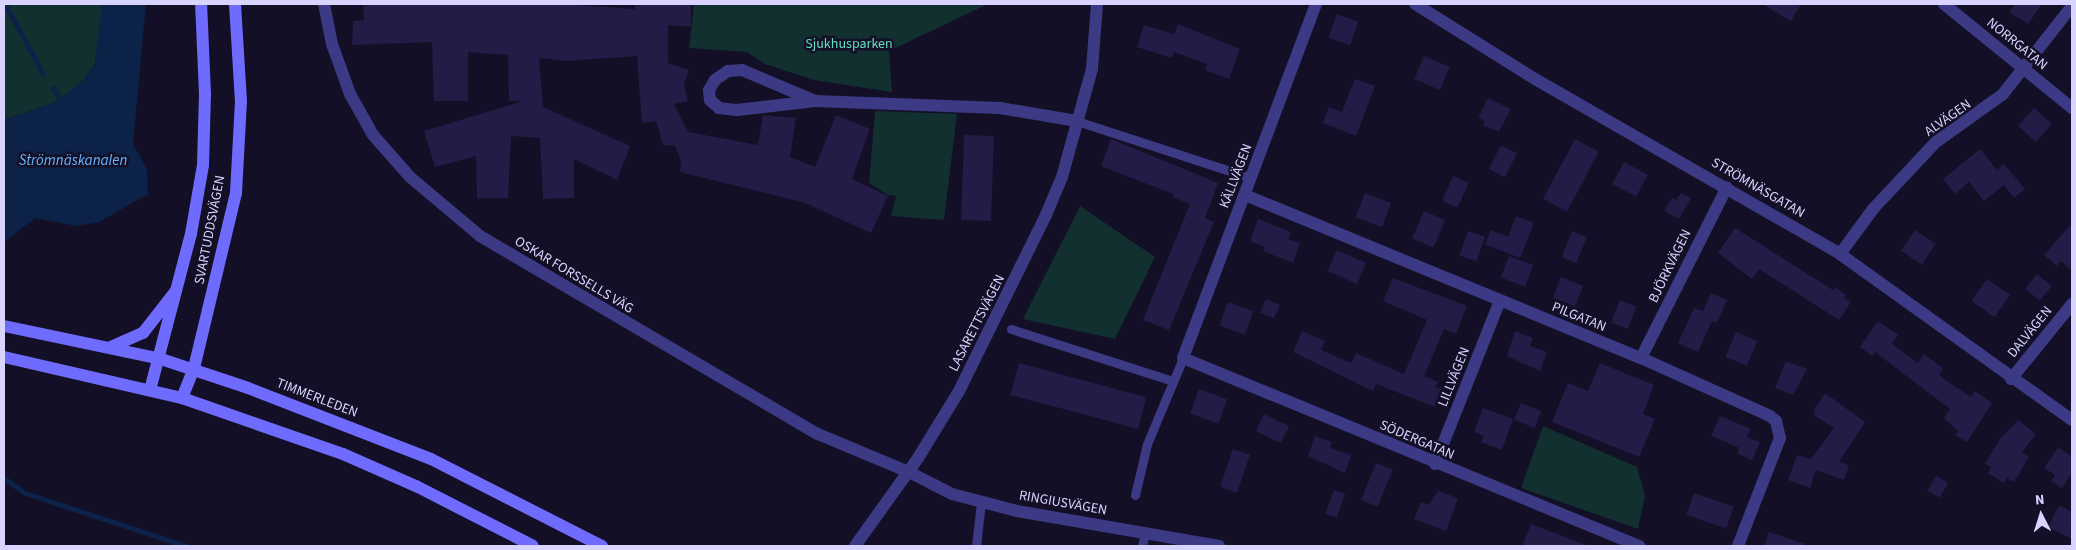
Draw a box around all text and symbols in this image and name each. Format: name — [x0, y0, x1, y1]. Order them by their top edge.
street label: NORRGATAN — [1983, 14, 2051, 74]
park label: Sjukhusparken — [805, 36, 893, 52]
street label: ALVÄGEN — [1922, 96, 1974, 140]
street label: KÄLLVÄGEN — [1216, 141, 1256, 211]
water label: Strömnäskanalen — [19, 152, 127, 170]
street label: STRÖMNÄSGATAN — [1708, 154, 1808, 222]
street label: SVARTUDDSVÄGEN — [191, 174, 229, 286]
street label: BJÖRKVÄGEN — [1645, 227, 1695, 305]
street label: OSKAR FORSSELLS VÄG — [511, 233, 637, 317]
street label: LASARETTSVÄGEN — [945, 272, 1009, 374]
street label: PILGATAN — [1549, 299, 1609, 335]
street label: DALVÄGEN — [2004, 303, 2056, 361]
street label: LILLVÄGEN — [1434, 345, 1474, 409]
street label: TIMMERLEDEN — [274, 375, 360, 421]
street label: SÖDERGATAN — [1377, 417, 1457, 463]
street label: RINGIUSVÄGEN — [1018, 487, 1108, 519]
north arrow — [2016, 490, 2066, 540]
text: N — [2034, 490, 2045, 510]

